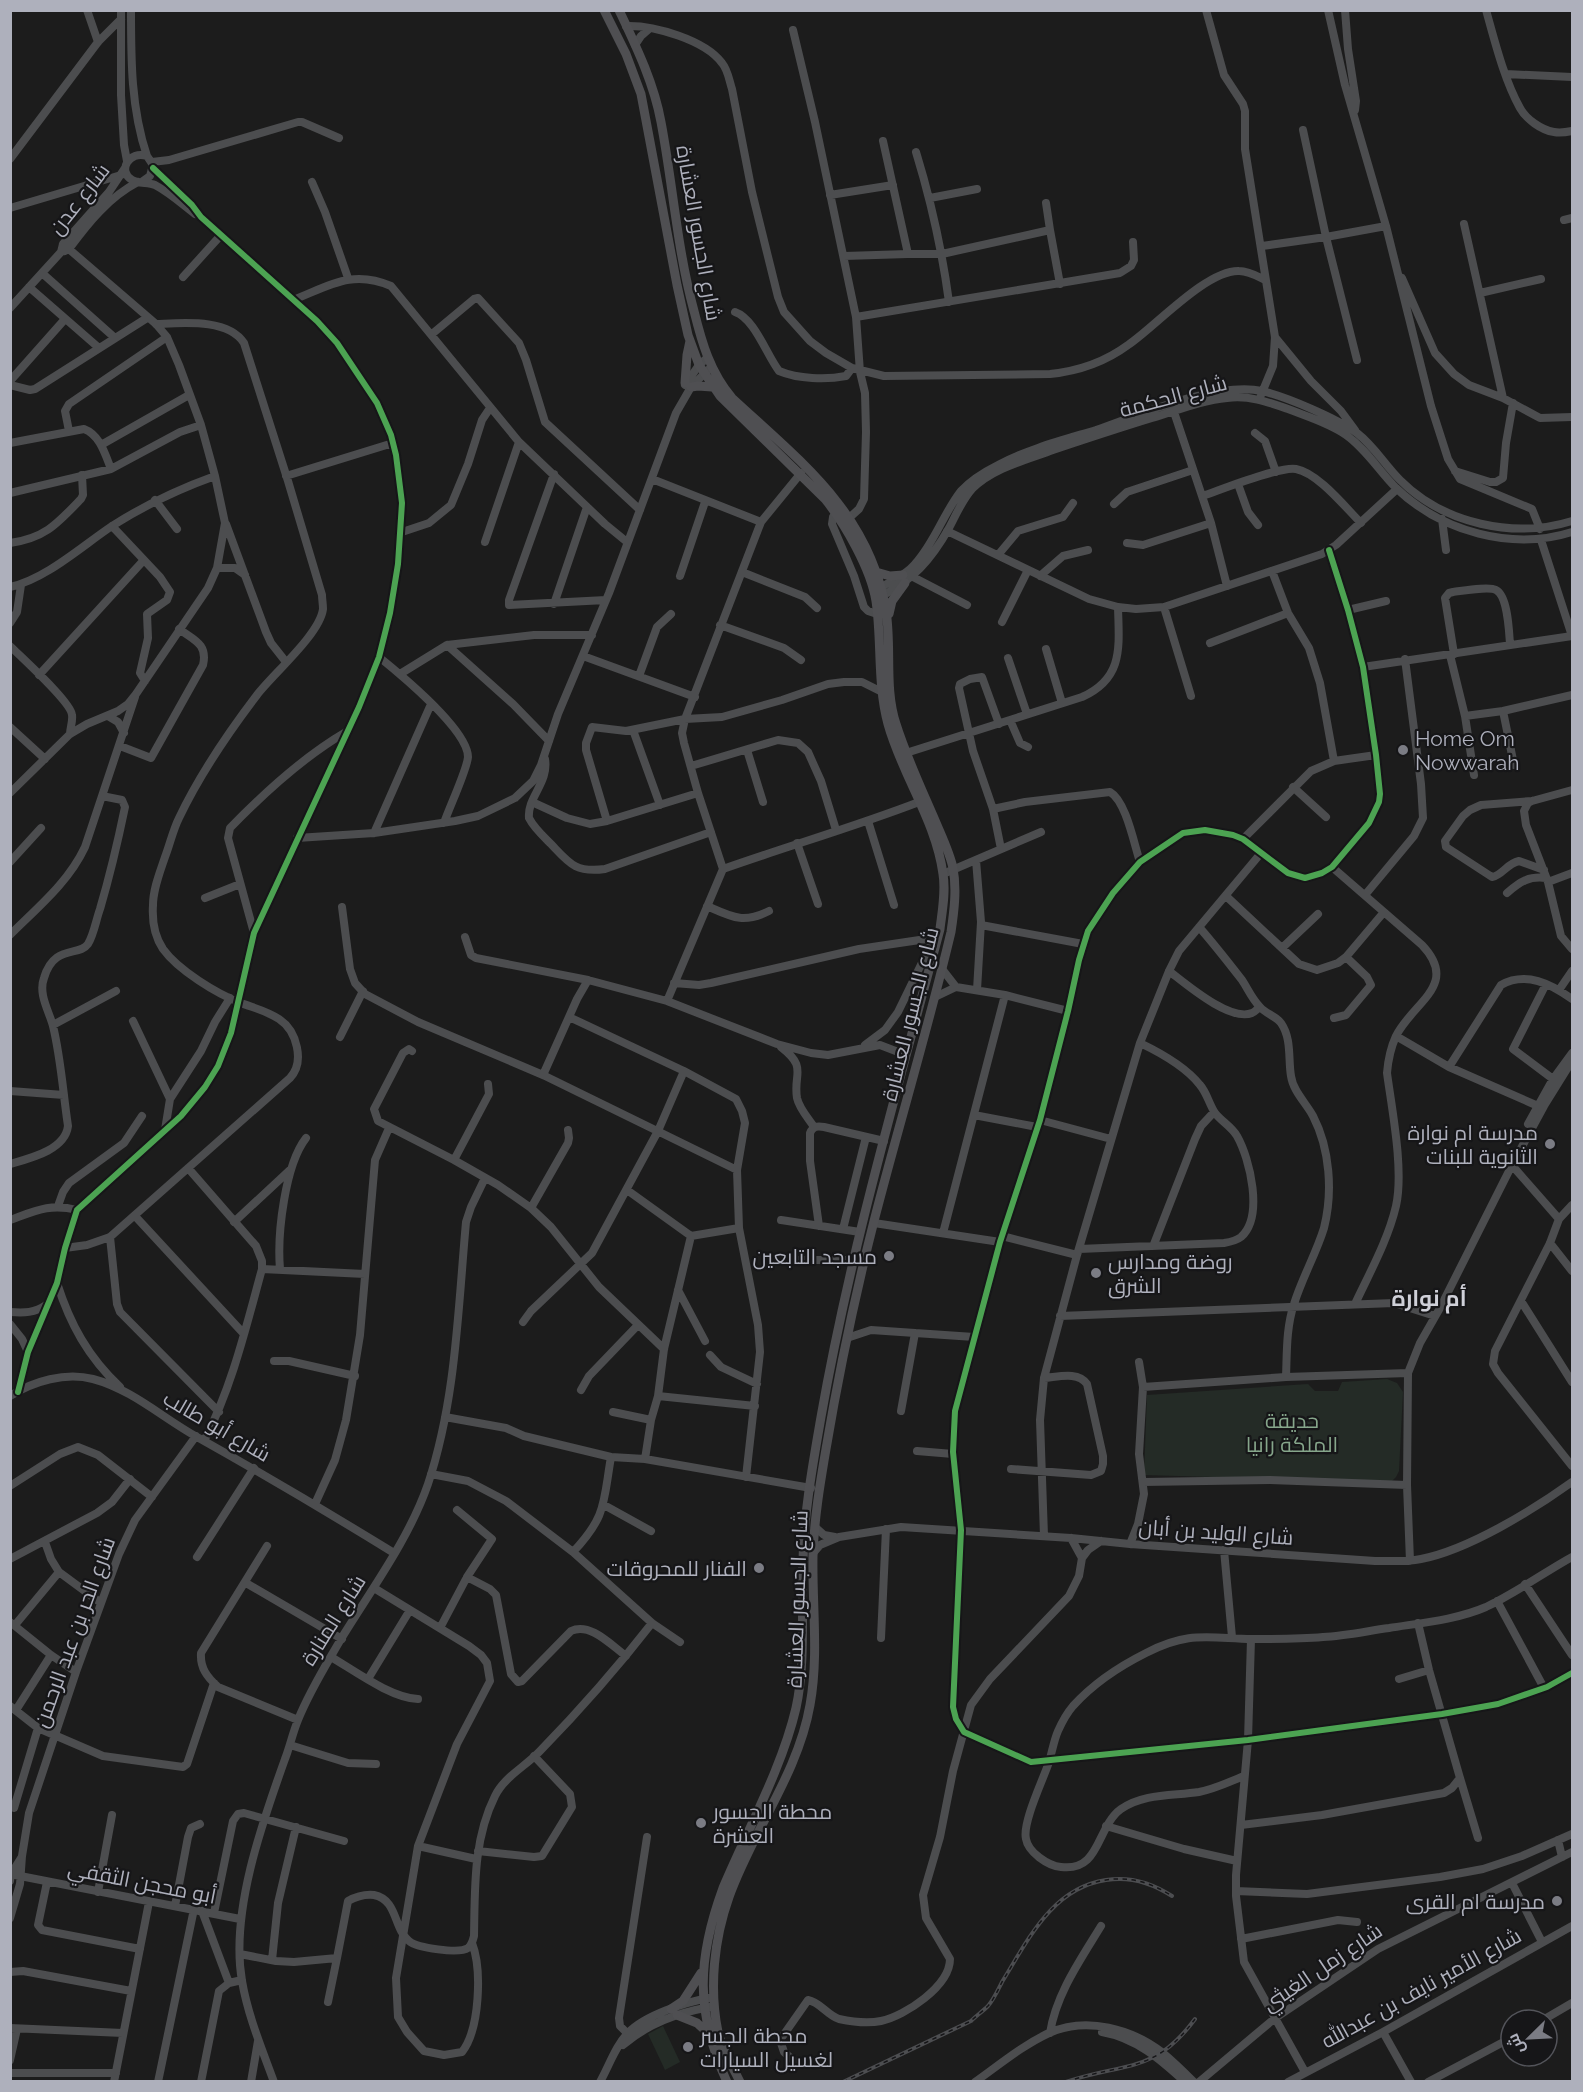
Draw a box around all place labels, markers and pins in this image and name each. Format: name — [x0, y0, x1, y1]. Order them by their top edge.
place label: Home Om Nowwarah — [1415, 726, 1519, 775]
marker: Home Om Nowwarah — [1396, 743, 1410, 757]
place label: مدرسة ام نوارة الثانوية للبنات — [1408, 1120, 1538, 1169]
marker: مدرسة ام نوارة الثانوية للبنات — [1543, 1137, 1557, 1151]
place label: مسجد التابعين — [753, 1244, 877, 1270]
marker: مسجد التابعين — [882, 1249, 896, 1263]
place label: روضة ومدارس الشرق — [1108, 1249, 1232, 1299]
marker: روضة ومدارس الشرق — [1089, 1266, 1103, 1280]
place label: الفنار للمحروقات — [607, 1556, 747, 1581]
marker: الفنار للمحروقات — [752, 1561, 766, 1575]
place label: محطة الجسور العشرة — [712, 1799, 832, 1848]
marker: محطة الجسور العشرة — [694, 1816, 708, 1830]
place label: مدرسة ام القرى — [1406, 1889, 1545, 1916]
marker: مدرسة ام القرى — [1550, 1894, 1564, 1908]
place label: محطة الجسر لغسيل السيارات — [699, 2023, 833, 2073]
marker: محطة الجسر لغسيل السيارات — [681, 2040, 695, 2054]

